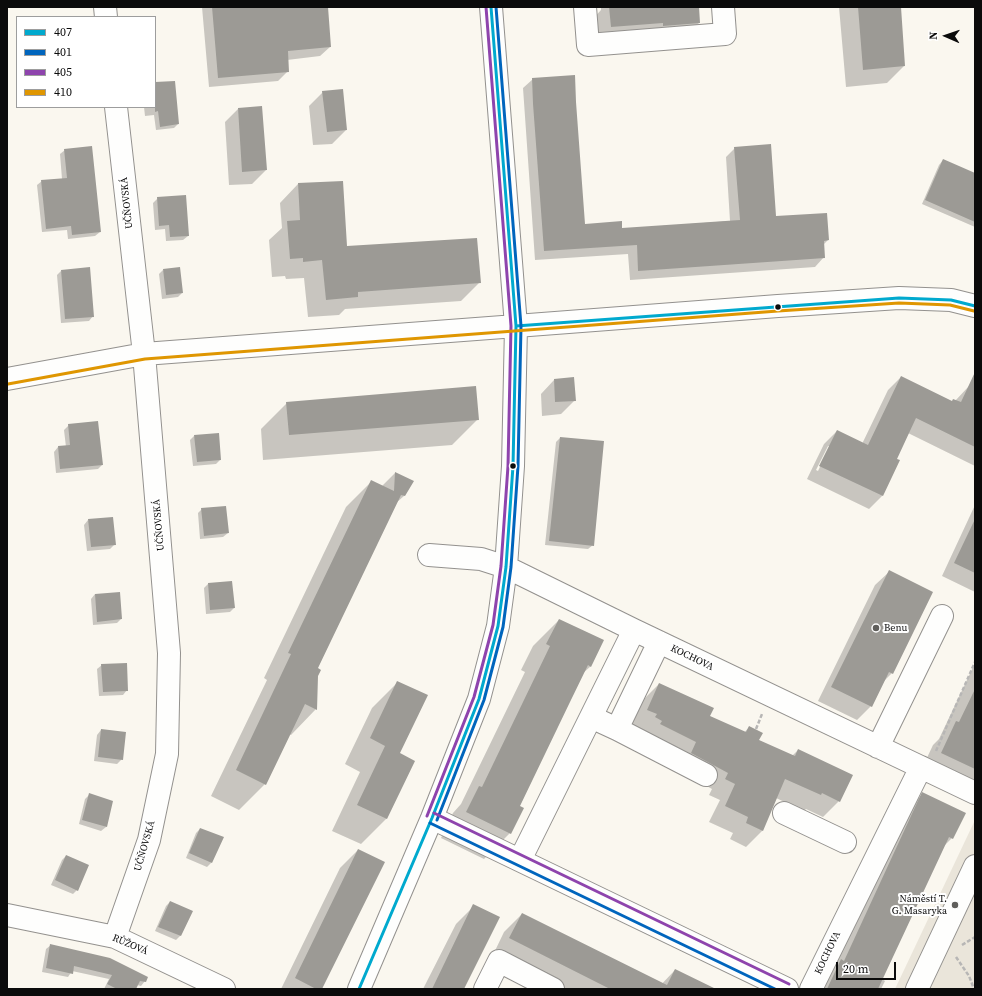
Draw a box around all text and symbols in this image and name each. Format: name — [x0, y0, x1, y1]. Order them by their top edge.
legend — [16, 16, 156, 108]
north arrow — [926, 16, 966, 56]
text: 407 — [54, 24, 72, 40]
text: N — [926, 31, 941, 40]
text: 401 — [54, 44, 72, 60]
text: 405 — [54, 64, 72, 80]
text: 410 — [54, 84, 72, 100]
street label: UČŇOVSKÁ — [118, 176, 136, 230]
unlabelled marker — [773, 302, 783, 312]
unlabelled marker — [508, 461, 518, 471]
street label: UČŇOVSKÁ — [151, 499, 167, 551]
place label: Benu — [884, 622, 907, 634]
marker: Benu — [871, 623, 881, 633]
street label: KOCHOVA — [669, 642, 715, 674]
street label: UČŇOVSKÁ — [132, 819, 158, 873]
place label: Náměstí T. G. Masaryka — [892, 893, 947, 916]
marker: Náměstí T. G. Masaryka — [950, 900, 960, 910]
street label: KOCHOVA — [812, 930, 844, 976]
street label: RŮŽOVÁ — [110, 932, 150, 958]
scale bar — [838, 954, 898, 980]
text: 20 m — [843, 961, 869, 977]

